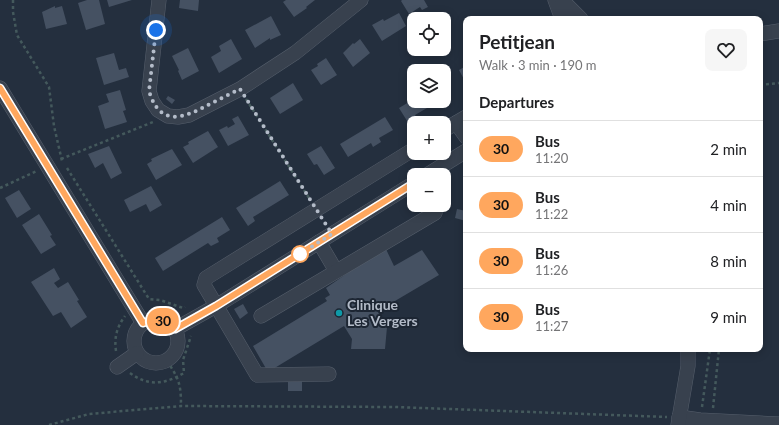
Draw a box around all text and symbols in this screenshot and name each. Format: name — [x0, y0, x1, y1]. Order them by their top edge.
map controls — [407, 12, 451, 212]
button: locate — [407, 12, 451, 56]
your location — [146, 20, 166, 40]
button: heart — [705, 29, 747, 71]
text: Petitjean — [479, 30, 555, 53]
text: Walk · 3 min · 190 m — [479, 57, 597, 73]
button: layers — [407, 64, 451, 108]
text: Departures — [479, 93, 554, 111]
button: + — [407, 116, 451, 160]
text: Bus — [535, 132, 560, 150]
text: 30 — [493, 140, 509, 157]
text: 2 min — [710, 140, 747, 158]
text: 11:20 — [535, 150, 568, 166]
button: − — [407, 168, 451, 212]
text: Bus — [535, 188, 560, 206]
text: 30 — [493, 196, 509, 213]
text: 4 min — [710, 196, 747, 214]
text: 11:22 — [535, 206, 568, 222]
text: Bus — [535, 244, 560, 262]
unlabelled marker — [291, 245, 309, 263]
text: 30 — [493, 252, 509, 269]
text: 8 min — [710, 252, 747, 270]
text: 11:26 — [535, 262, 568, 278]
place label: Clinique Les Vergers — [347, 296, 418, 329]
text: Bus — [535, 300, 560, 318]
line badge: 30 — [145, 308, 181, 334]
marker: Clinique Les Vergers — [334, 308, 344, 318]
text: 30 — [493, 308, 509, 325]
text: 9 min — [710, 308, 747, 326]
text: 30 — [155, 312, 171, 329]
text: 11:27 — [535, 318, 568, 334]

